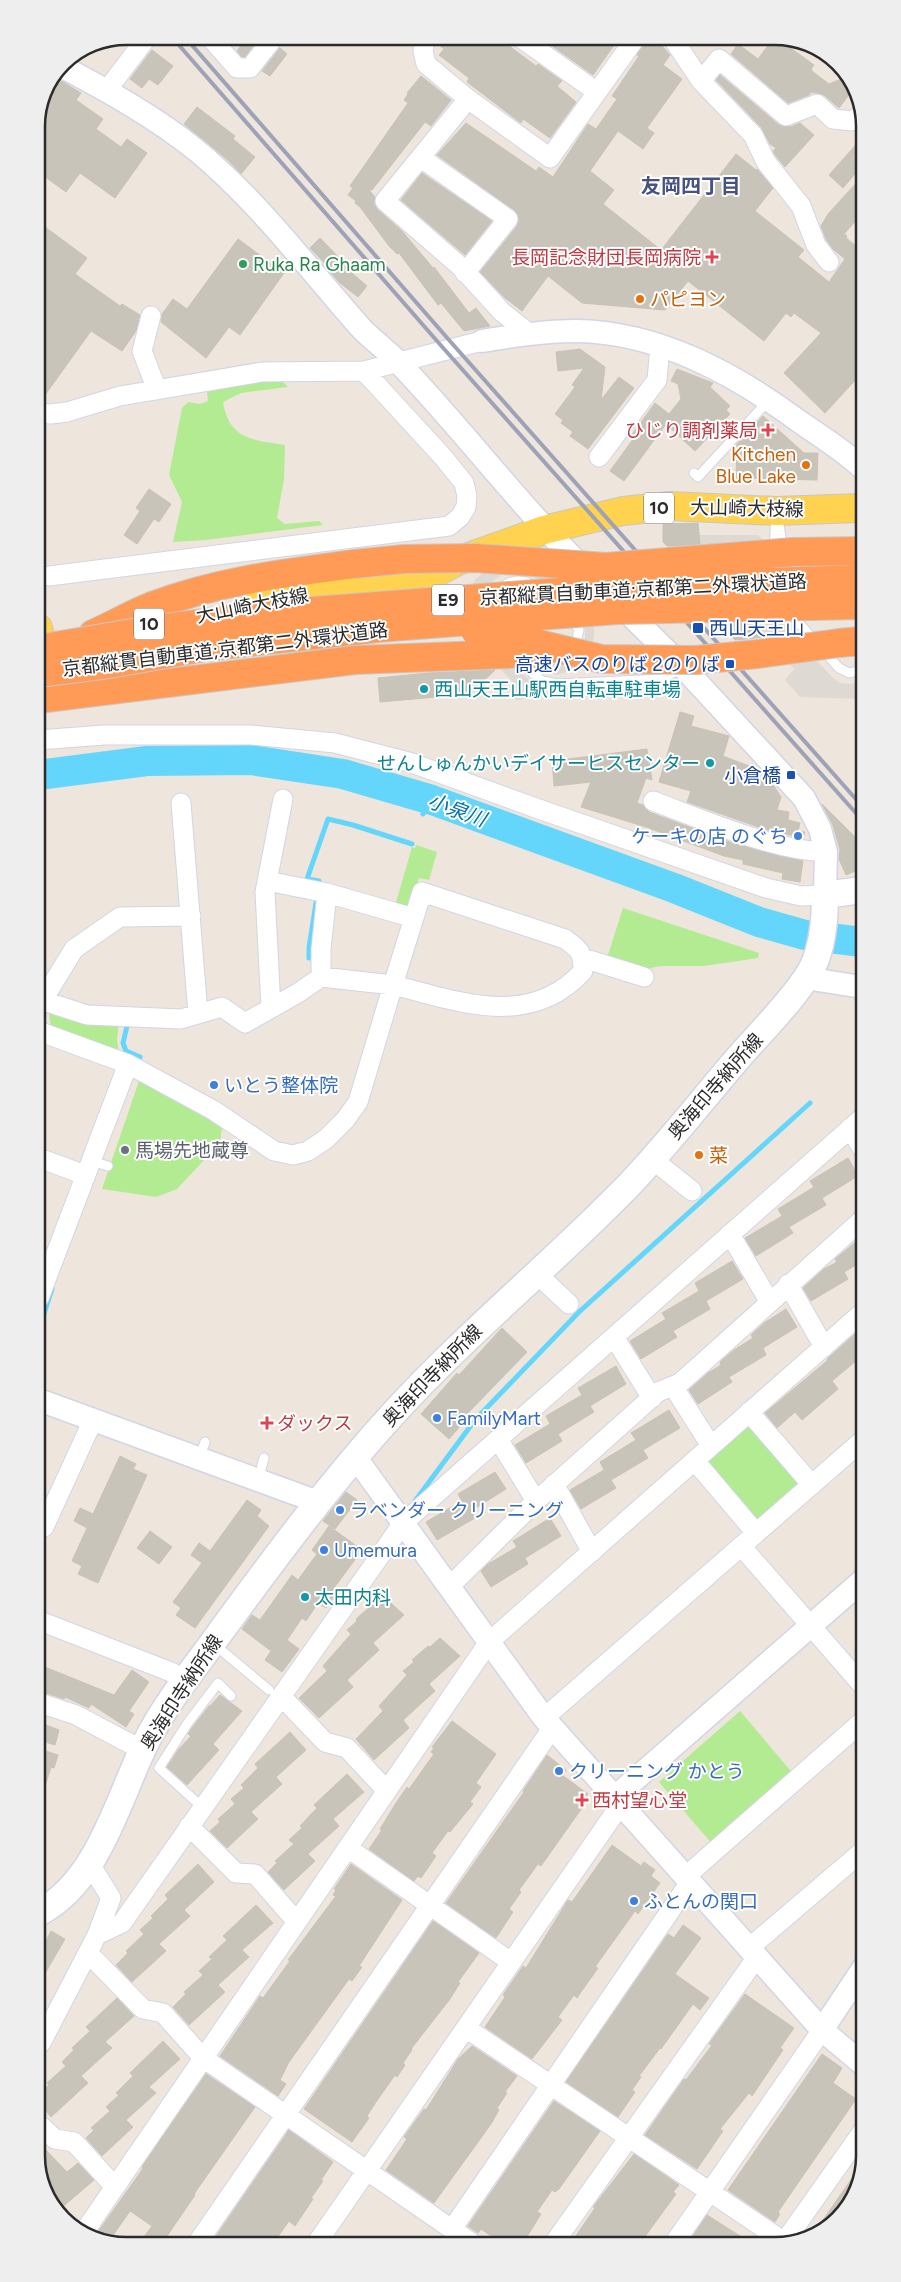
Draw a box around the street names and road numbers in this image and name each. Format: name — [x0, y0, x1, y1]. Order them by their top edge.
road number: 10 — [644, 492, 674, 524]
street label: 大山崎大枝線 — [690, 496, 804, 521]
street label: 京都縦貫自動車道;京都第二外環状道路 — [479, 569, 807, 610]
street label: 大山崎大枝線 — [194, 583, 310, 628]
road number: E9 — [432, 584, 464, 616]
road number: 10 — [134, 608, 164, 640]
street label: 京都縦貫自動車道;京都第二外環状道路 — [61, 618, 389, 681]
street label: 奥海印寺納所線 — [663, 1029, 768, 1144]
street label: 奥海印寺納所線 — [378, 1320, 487, 1431]
street label: 奥海印寺納所線 — [136, 1630, 227, 1754]

